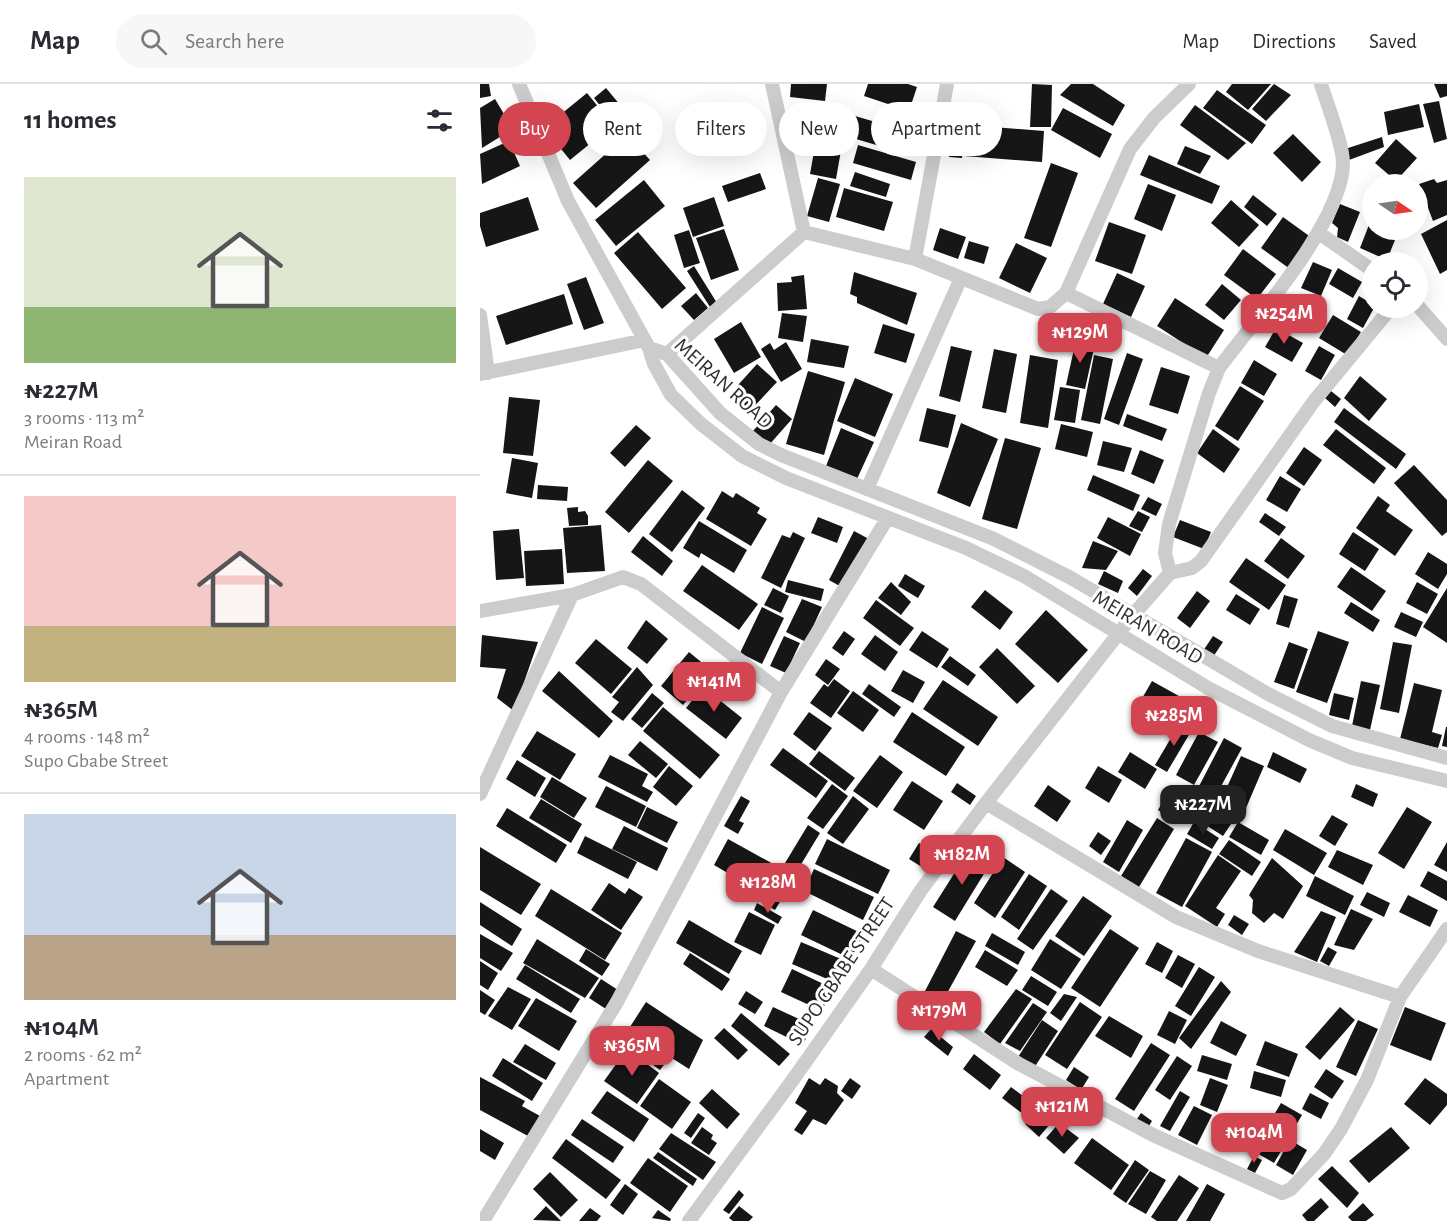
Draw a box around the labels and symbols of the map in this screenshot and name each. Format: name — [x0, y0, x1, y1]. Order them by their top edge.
north arrow — [1362, 174, 1428, 240]
pin: ₦254M — [1242, 294, 1326, 345]
pin: ₦129M — [1038, 313, 1122, 364]
street label: MEIRAN ROAD — [671, 334, 777, 433]
street label: MEIRAN ROAD — [1089, 586, 1206, 668]
pin: ₦141M — [672, 662, 756, 713]
pin: ₦285M — [1132, 696, 1216, 747]
pin: ₦227M — [1161, 785, 1245, 836]
pin: ₦182M — [920, 835, 1004, 886]
pin: ₦128M — [726, 863, 810, 914]
street label: SUPO GBABE STREET — [784, 893, 899, 1049]
pin: ₦179M — [897, 991, 981, 1042]
pin: ₦365M — [590, 1026, 674, 1077]
pin: ₦121M — [1020, 1087, 1104, 1138]
pin: ₦104M — [1212, 1113, 1296, 1164]

